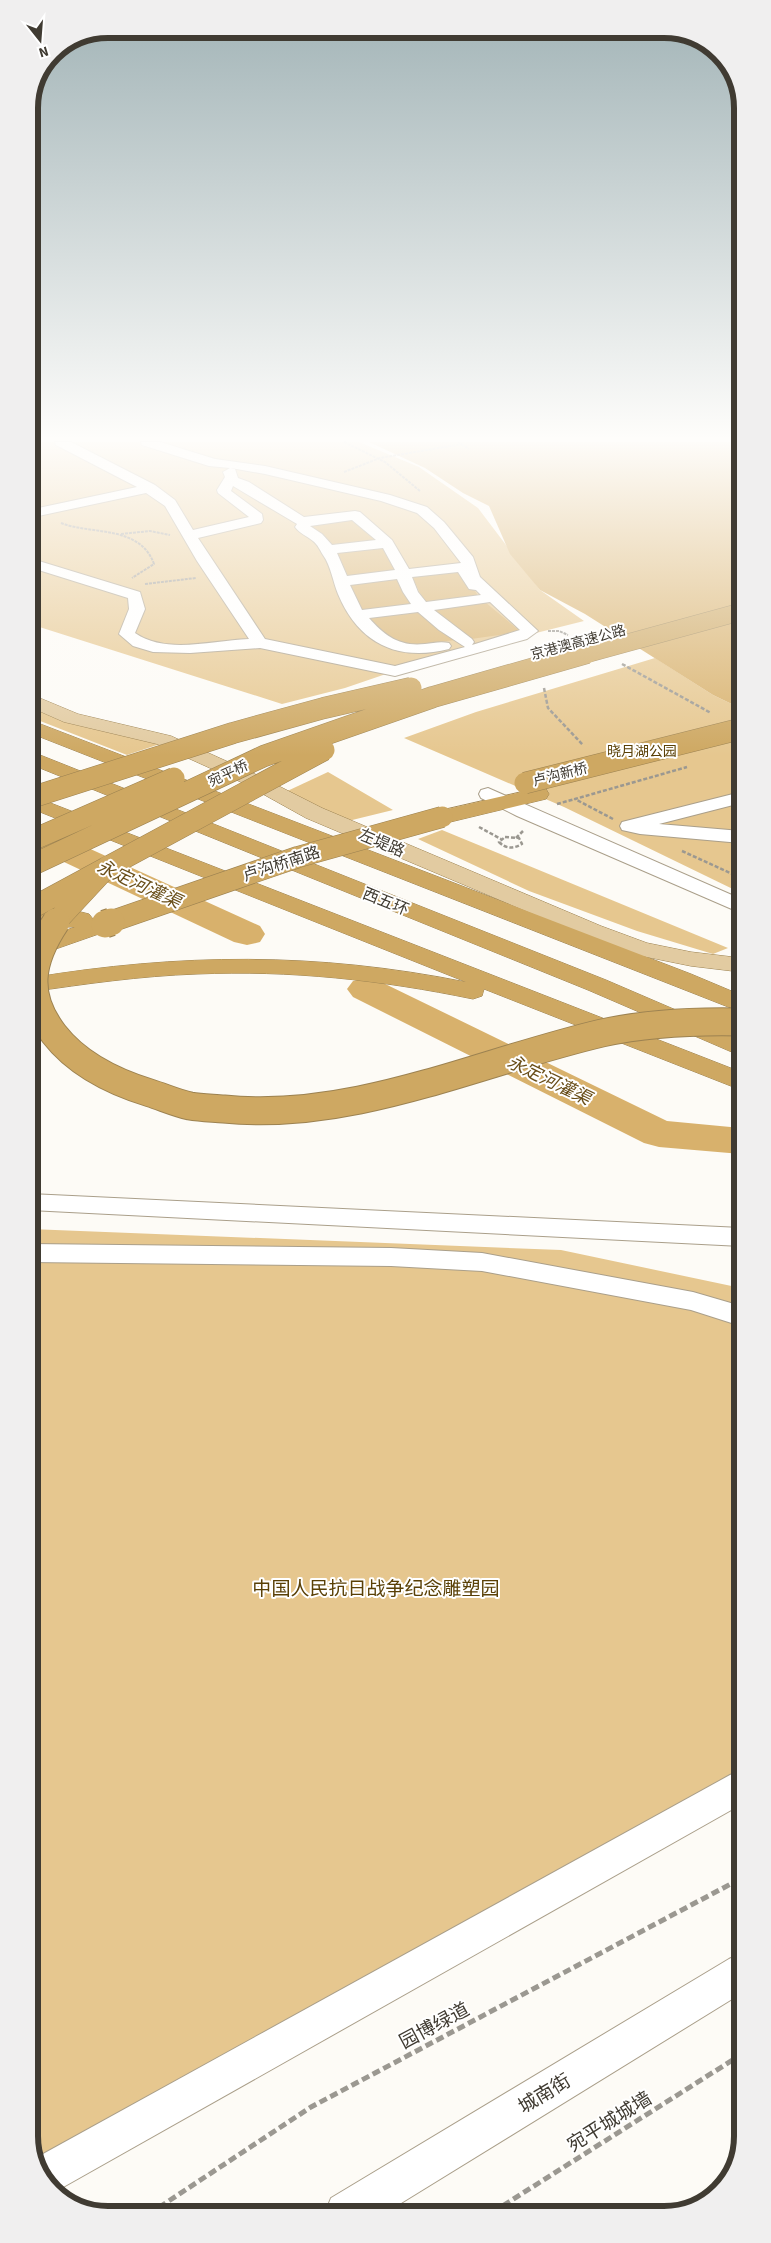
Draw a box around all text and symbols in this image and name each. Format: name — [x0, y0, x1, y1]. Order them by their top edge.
north arrow — [15, 15, 65, 65]
text: N — [36, 41, 51, 62]
street label: 京港澳高速公路 — [528, 621, 628, 665]
park label: 晓月湖公园 — [607, 742, 677, 762]
street label: 宛平桥 — [205, 756, 252, 792]
street label: 卢沟新桥 — [531, 758, 590, 791]
street label: 左堤路 — [355, 823, 408, 862]
street label: 卢沟桥南路 — [240, 841, 323, 887]
water label: 永定河灌渠 — [93, 854, 188, 916]
street label: 西五环 — [359, 883, 412, 921]
water label: 永定河灌渠 — [503, 1049, 597, 1113]
park label: 中国人民抗日战争纪念雕塑园 — [252, 1576, 500, 1603]
street label: 园博绿道 — [395, 1997, 475, 2056]
street label: 城南街 — [513, 2068, 576, 2121]
street label: 宛平城城墙 — [562, 2086, 657, 2159]

